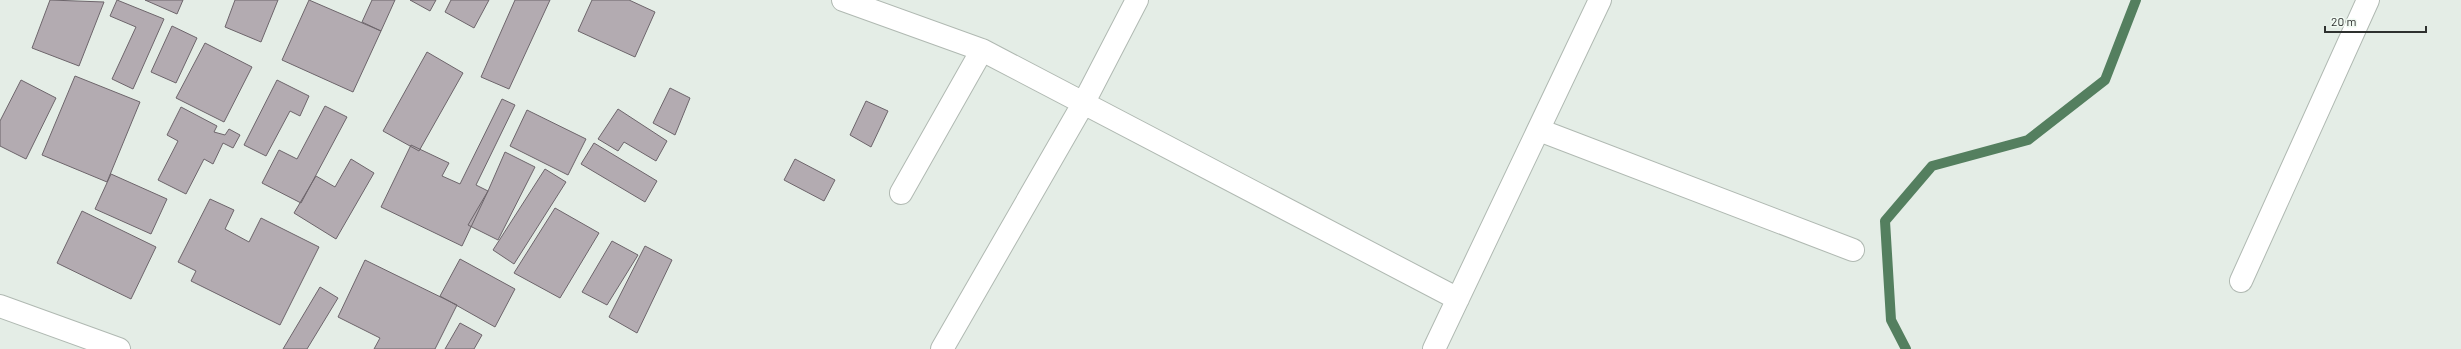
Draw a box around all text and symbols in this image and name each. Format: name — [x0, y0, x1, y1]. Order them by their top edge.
scale bar — [2325, 8, 2426, 34]
text: 20 m — [2331, 14, 2357, 28]

